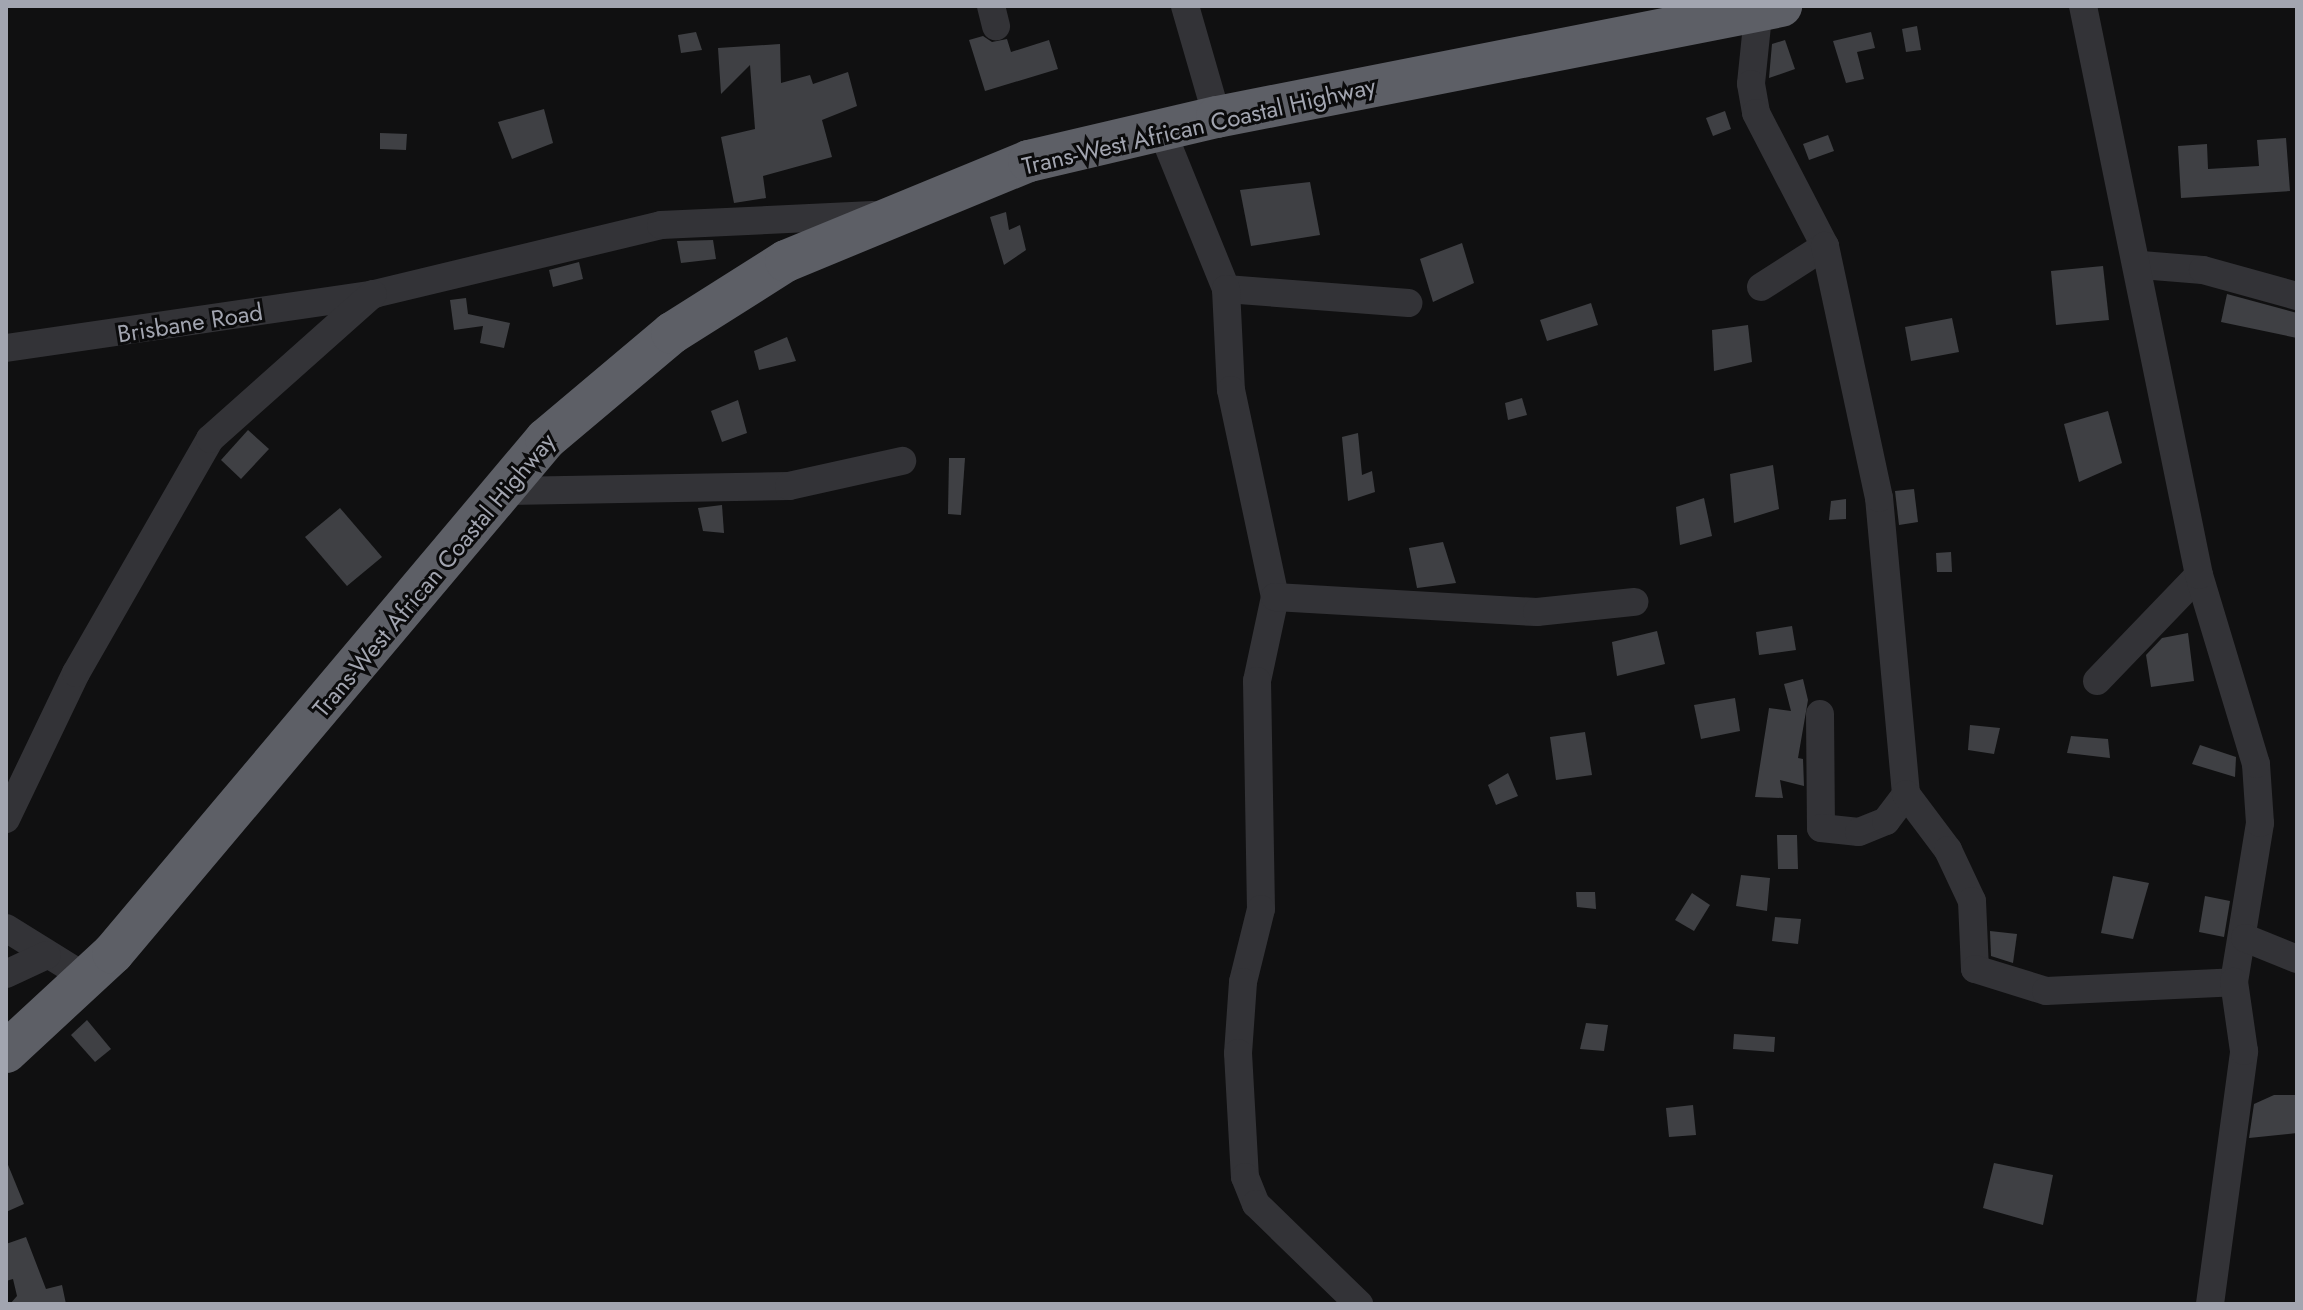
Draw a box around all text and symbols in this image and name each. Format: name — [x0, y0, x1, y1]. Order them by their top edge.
street label: Trans-West African Coastal Highway — [1019, 71, 1379, 181]
street label: Brisbane Road — [115, 297, 265, 349]
street label: Trans-West African Coastal Highway — [307, 427, 561, 723]

